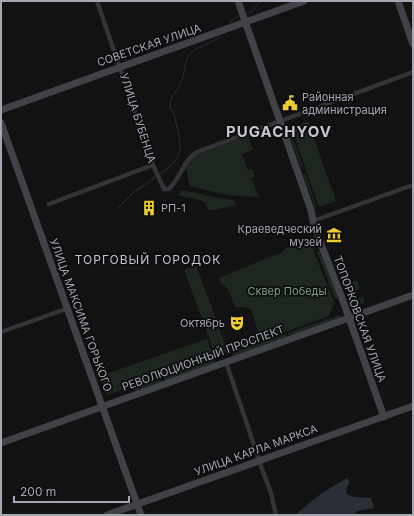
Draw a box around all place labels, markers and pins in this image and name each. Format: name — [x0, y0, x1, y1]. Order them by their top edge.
place label: Районная администрация — [302, 90, 387, 117]
public building icon: Районная администрация — [281, 94, 299, 112]
building icon: РП-1 — [140, 199, 158, 217]
place label: РП-1 — [161, 201, 186, 215]
place label: Краеведческий музей — [238, 222, 322, 249]
museum icon: Краеведческий музей — [325, 226, 343, 244]
theatre icon: Октябрь — [228, 314, 246, 332]
place label: Октябрь — [180, 316, 225, 330]

